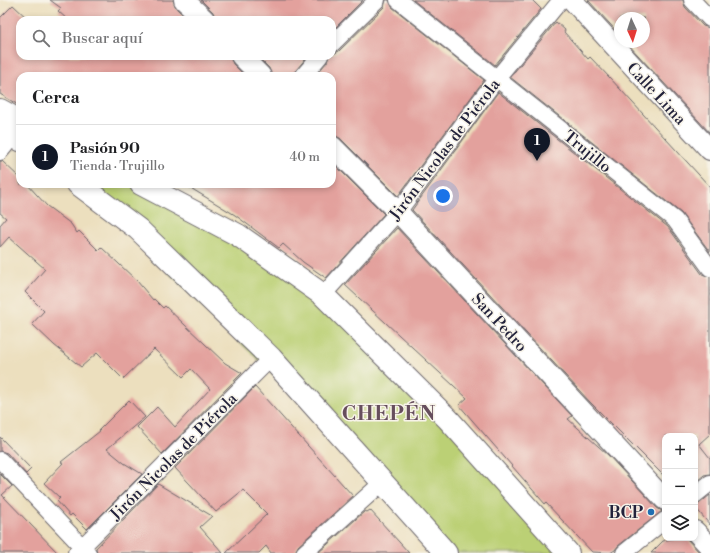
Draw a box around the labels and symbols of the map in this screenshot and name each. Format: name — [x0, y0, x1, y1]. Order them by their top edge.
north arrow — [614, 12, 650, 48]
street label: Calle Lima — [622, 58, 691, 130]
street label: Jirón Nicolas de Piérola — [384, 74, 505, 225]
street label: Trujillo — [559, 126, 615, 177]
pin: 1 — [524, 128, 550, 161]
your location — [433, 186, 453, 206]
street label: San Pedro — [467, 289, 531, 356]
street label: Jirón Nicolas de Piérola — [105, 388, 242, 525]
district label: CHEPÉN — [342, 401, 436, 427]
place label: BCP — [608, 503, 644, 523]
marker: BCP — [646, 507, 656, 517]

